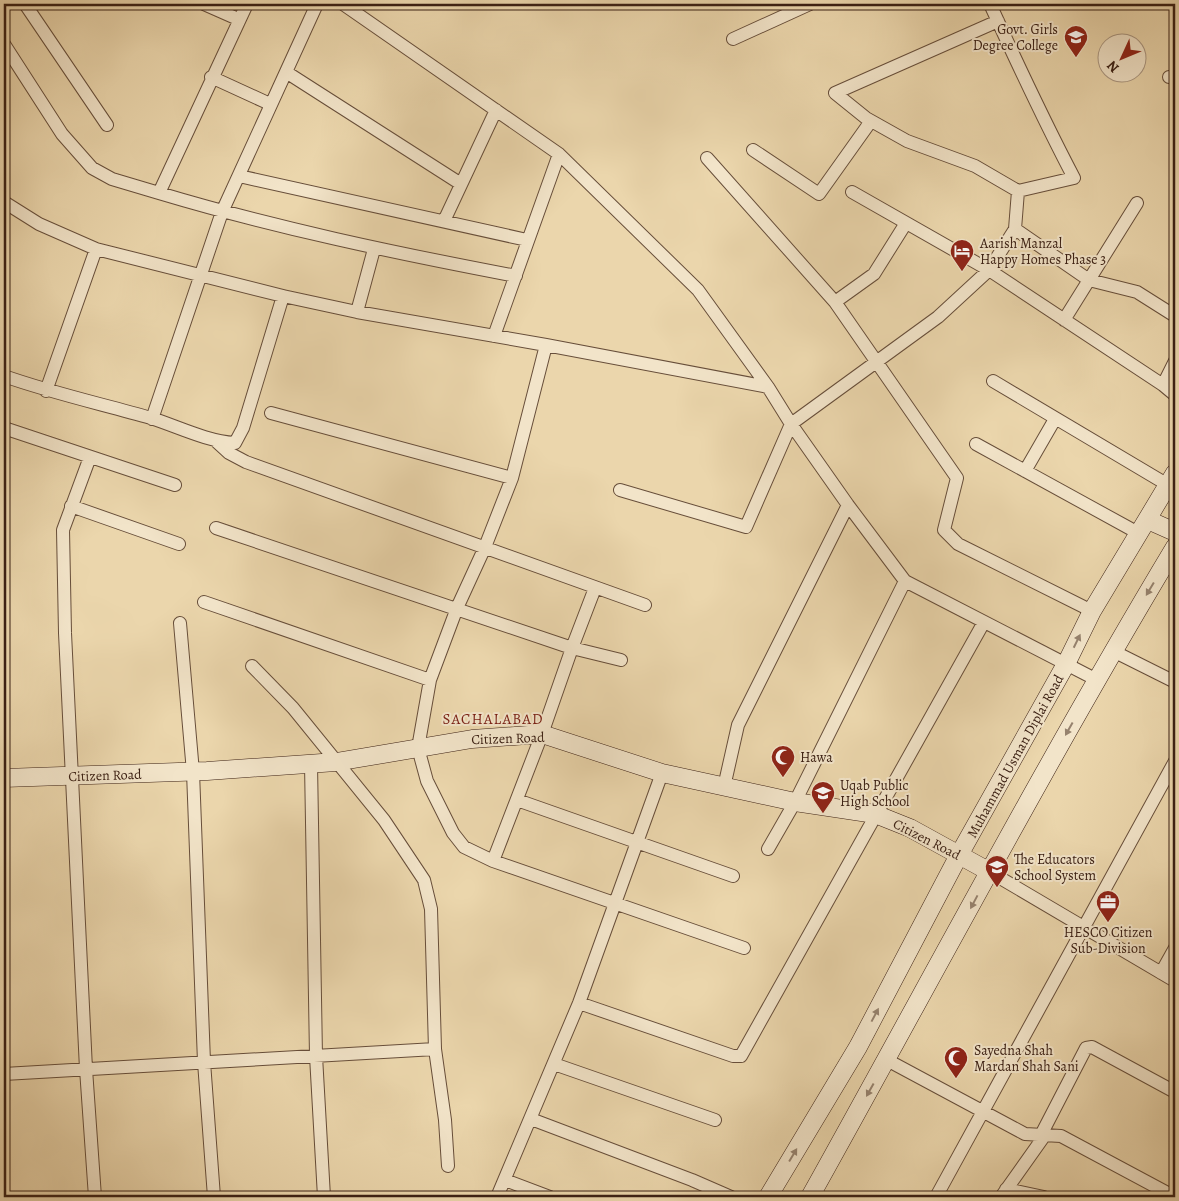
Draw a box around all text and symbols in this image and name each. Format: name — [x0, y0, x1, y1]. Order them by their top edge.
place label: Govt. Girls Degree College — [973, 20, 1058, 55]
school or university icon: Govt. Girls Degree College — [1063, 24, 1089, 58]
north arrow — [1096, 32, 1146, 82]
text: N — [1103, 56, 1123, 77]
place label: Aarish Manzal Happy Homes Phase 3 — [979, 234, 1106, 269]
hotel icon: Aarish Manzal Happy Homes Phase 3 — [949, 238, 975, 272]
one-way arrow — [1146, 582, 1155, 595]
one-way arrow — [1074, 634, 1082, 648]
street label: Muhammad Usman Diplai Road — [963, 671, 1069, 841]
district label: SACHALABAD — [443, 709, 543, 729]
one-way arrow — [1065, 722, 1073, 737]
street label: Citizen Road — [471, 728, 545, 749]
mosque icon: Hawa — [770, 744, 796, 778]
place label: Hawa — [800, 748, 833, 767]
street label: Citizen Road — [68, 765, 142, 786]
place label: Uqab Public High School — [840, 776, 910, 811]
school or university icon: Uqab Public High School — [810, 780, 836, 814]
street label: Citizen Road — [890, 814, 964, 865]
place label: The Educators School System — [1014, 850, 1097, 885]
school or university icon: The Educators School System — [984, 854, 1010, 888]
office icon: HESCO Citizen Sub-Division — [1095, 889, 1121, 923]
one-way arrow — [970, 895, 978, 909]
place label: HESCO Citizen Sub-Division — [1064, 923, 1153, 958]
one-way arrow — [871, 1008, 879, 1022]
place label: Sayedna Shah Mardan Shah Sani — [974, 1041, 1079, 1076]
mosque icon: Sayedna Shah Mardan Shah Sani — [943, 1045, 969, 1079]
one-way arrow — [866, 1083, 874, 1098]
one-way arrow — [789, 1149, 798, 1162]

